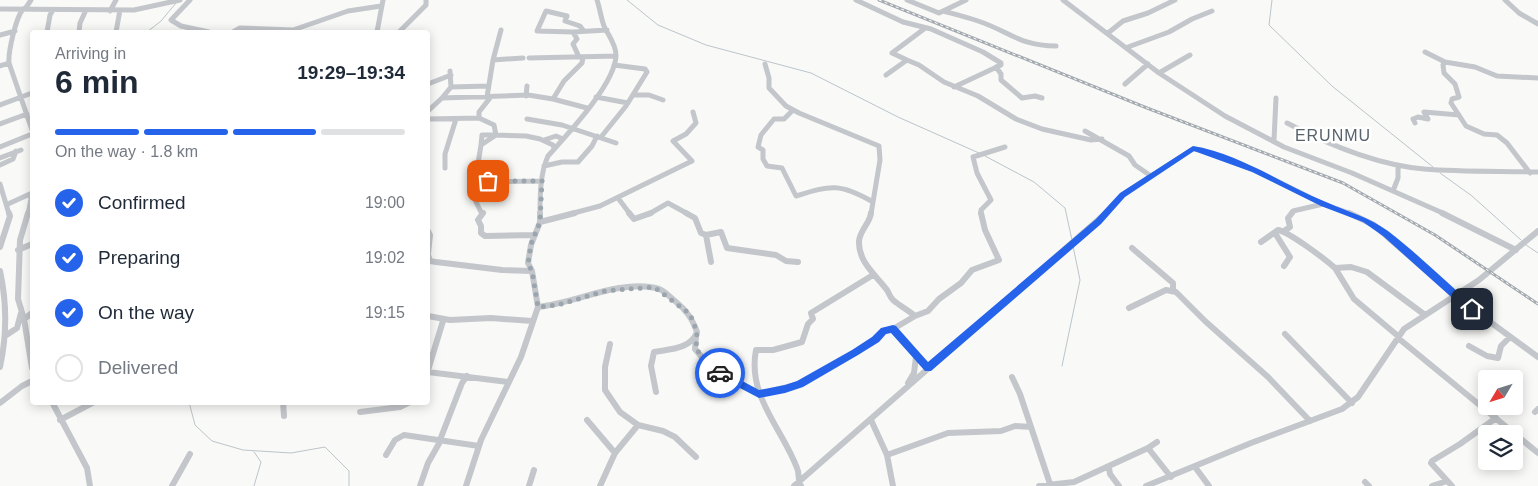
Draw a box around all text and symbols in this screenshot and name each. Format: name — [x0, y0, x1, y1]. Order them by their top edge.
text: Arriving in — [55, 45, 126, 62]
text: 19:29–19:34 — [297, 62, 405, 83]
text: 6 min — [55, 64, 139, 100]
district label: ERUNMU — [1295, 127, 1371, 144]
text: On the way · 1.8 km — [55, 143, 198, 160]
pin — [467, 160, 509, 202]
icon: bag — [474, 167, 502, 195]
icon: check — [55, 189, 83, 217]
text: Confirmed — [98, 192, 186, 213]
text: 19:00 — [365, 194, 405, 211]
icon: check — [55, 244, 83, 272]
text: Preparing — [98, 247, 180, 268]
text: 19:02 — [365, 249, 405, 266]
pin — [1451, 288, 1493, 330]
icon: home — [1458, 295, 1486, 323]
icon: check — [55, 299, 83, 327]
text: On the way — [98, 302, 194, 323]
text: 19:15 — [365, 304, 405, 321]
courier — [695, 348, 745, 398]
text: Delivered — [98, 357, 178, 378]
icon: car — [706, 359, 734, 387]
north arrow — [1478, 370, 1522, 415]
map controls — [1478, 370, 1523, 470]
button: layers — [1478, 425, 1523, 470]

